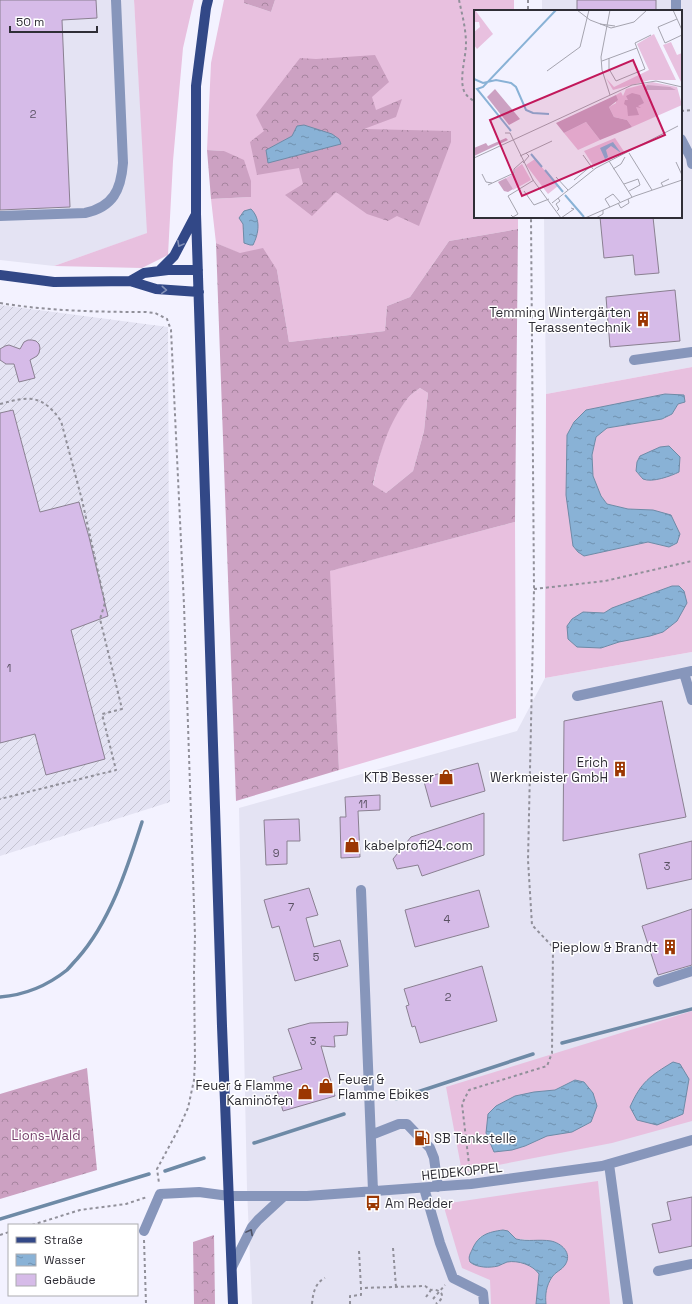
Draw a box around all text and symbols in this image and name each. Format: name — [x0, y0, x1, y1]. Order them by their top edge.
scale bar — [10, 8, 97, 34]
inset map — [474, 10, 682, 218]
text: 50 m — [16, 14, 44, 30]
house number: 2 — [30, 107, 37, 121]
one-way arrow — [178, 240, 185, 247]
one-way arrow — [161, 285, 167, 294]
place label: Temming Wintergärten Terassentechnik — [489, 304, 631, 336]
building icon: Temming Wintergärten Terassentechnik — [634, 310, 652, 328]
house number: 1 — [7, 661, 11, 675]
place label: Erich Werkmeister GmbH — [490, 754, 608, 786]
building icon: Erich Werkmeister GmbH — [611, 760, 629, 778]
shop icon: KTB Besser — [437, 768, 455, 786]
place label: KTB Besser — [364, 769, 434, 786]
house number: 11 — [358, 797, 368, 811]
shop icon: kabelprofi24.com — [343, 836, 361, 854]
place label: kabelprofi24.com — [364, 837, 473, 854]
house number: 9 — [273, 846, 280, 860]
house number: 3 — [664, 859, 671, 873]
house number: 7 — [288, 900, 294, 914]
house number: 4 — [444, 912, 451, 926]
building icon: Pieplow & Brandt — [661, 938, 679, 956]
place label: Pieplow & Brandt — [552, 939, 658, 956]
house number: 5 — [313, 950, 320, 964]
house number: 2 — [445, 990, 452, 1004]
house number: 3 — [310, 1034, 317, 1048]
place label: Feuer & Flamme Ebikes — [338, 1071, 429, 1103]
place label: Feuer & Flamme Kaminöfen — [196, 1077, 293, 1109]
shop icon: Feuer & Flamme Ebikes — [317, 1077, 335, 1095]
shop icon: Feuer & Flamme Kaminöfen — [296, 1083, 314, 1101]
park label: Lions-Wald — [11, 1127, 81, 1144]
fuel station icon: SB Tankstelle — [413, 1129, 431, 1147]
place label: SB Tankstelle — [434, 1130, 517, 1147]
street label: HEIDEKOPPEL — [421, 1159, 503, 1184]
bus stop icon: Am Redder — [364, 1194, 382, 1212]
place label: Am Redder — [385, 1195, 453, 1212]
legend — [8, 1224, 138, 1296]
one-way arrow — [245, 1229, 252, 1237]
text: Straße — [44, 1232, 83, 1248]
text: Wasser — [44, 1252, 86, 1268]
text: Gebäude — [44, 1272, 96, 1288]

